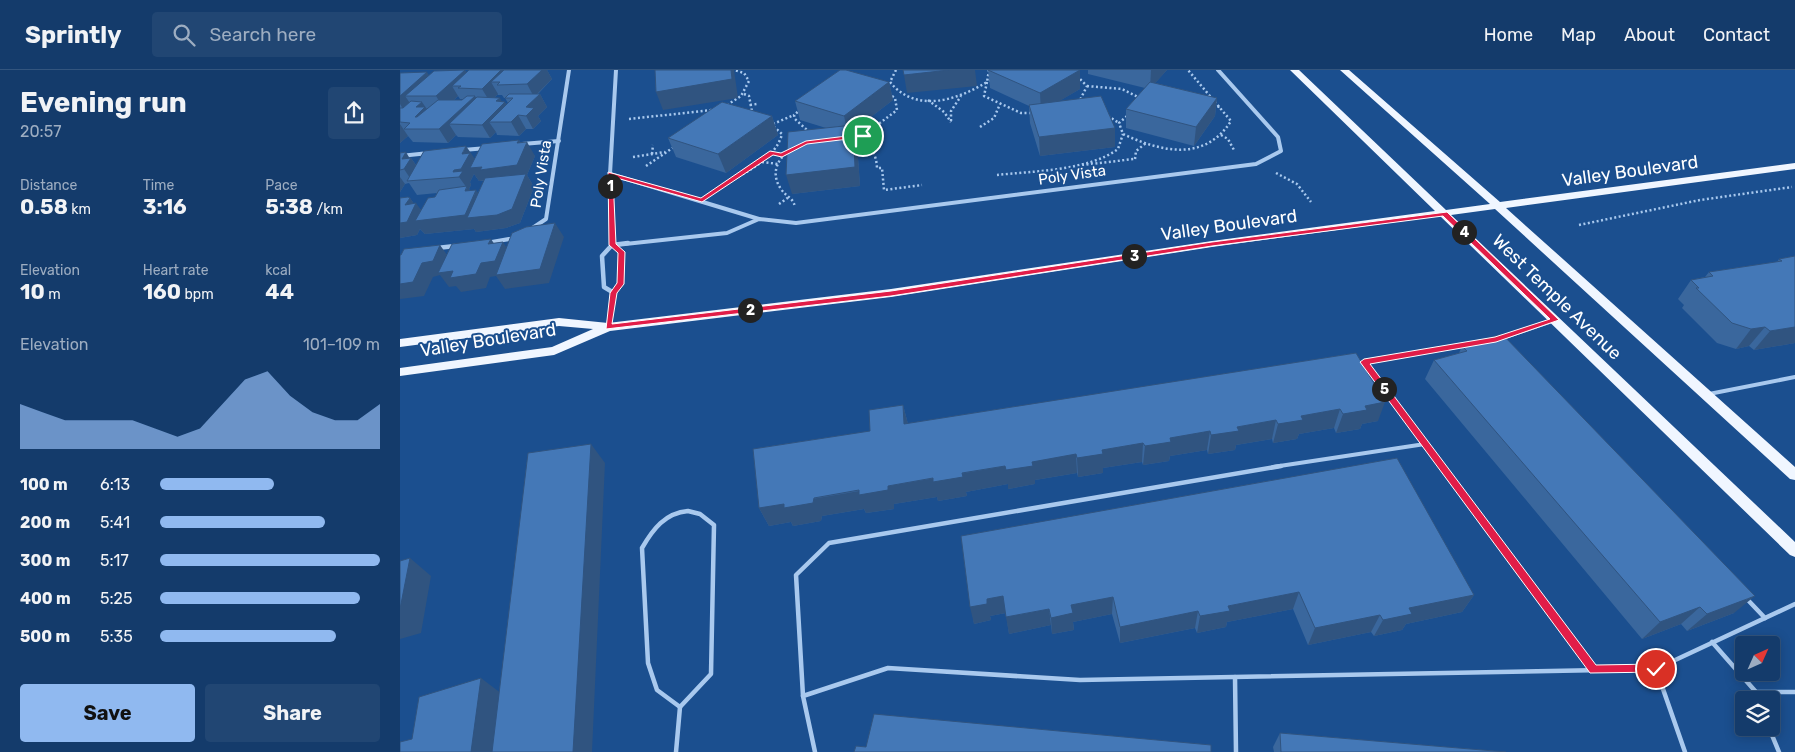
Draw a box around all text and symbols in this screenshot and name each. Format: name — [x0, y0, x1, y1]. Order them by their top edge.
search box — [152, 12, 502, 57]
text: Sprintly — [25, 21, 122, 49]
icon: search — [170, 21, 198, 49]
text: Search here — [210, 23, 316, 46]
text: Home — [1484, 24, 1533, 46]
text: Map — [1561, 24, 1596, 46]
text: About — [1624, 24, 1675, 46]
text: Contact — [1703, 24, 1770, 46]
text: Evening run — [20, 86, 187, 119]
button: share — [328, 87, 380, 139]
pin — [842, 115, 884, 157]
text: 20:57 — [20, 122, 61, 141]
icon: arrive — [849, 122, 877, 150]
street label: Poly Vista — [527, 139, 555, 209]
street label: Valley Boulevard — [1560, 151, 1700, 191]
street label: Poly Vista — [1037, 161, 1107, 189]
pin: 1 — [598, 174, 622, 198]
text: Distance — [20, 177, 77, 194]
text: Time — [143, 177, 174, 194]
text: Pace — [265, 177, 297, 194]
text: 1 — [607, 178, 614, 195]
text: 0.58 — [20, 194, 68, 219]
text: 3:16 — [143, 194, 187, 219]
text: 5:38 — [265, 194, 313, 219]
text: km — [68, 201, 91, 218]
text: /km — [313, 201, 343, 218]
street label: Valley Boulevard — [1159, 205, 1299, 245]
pin: 4 — [1452, 220, 1476, 244]
text: 4 — [1460, 224, 1469, 241]
street label: West Temple Avenue — [1488, 230, 1626, 364]
pin: 3 — [1122, 244, 1146, 268]
text: 3 — [1130, 248, 1139, 265]
text: Elevation — [20, 262, 80, 279]
text: Heart rate — [143, 262, 209, 279]
text: kcal — [265, 262, 291, 279]
text: 10 — [20, 279, 45, 304]
text: 160 — [143, 279, 181, 304]
text: 44 — [265, 279, 294, 304]
text: m — [45, 286, 61, 303]
text: bpm — [181, 286, 214, 303]
pin: 2 — [738, 298, 762, 322]
text: 2 — [746, 302, 755, 319]
street label: Valley Boulevard — [418, 318, 558, 362]
text: Elevation — [20, 335, 89, 354]
text: 101–109 m — [303, 335, 380, 354]
pin: 5 — [1372, 376, 1396, 402]
text: 5 — [1380, 381, 1389, 398]
text: 100 m — [20, 475, 68, 494]
text: 6:13 — [100, 475, 130, 494]
text: 200 m — [20, 513, 70, 532]
text: 5:41 — [100, 513, 130, 532]
text: 300 m — [20, 551, 70, 570]
text: 5:17 — [100, 551, 129, 570]
text: 400 m — [20, 589, 71, 608]
text: 5:25 — [100, 589, 133, 608]
text: 500 m — [20, 627, 70, 646]
text: 5:35 — [100, 627, 133, 646]
north arrow — [1735, 636, 1780, 681]
map controls — [1735, 636, 1780, 736]
pin — [1635, 648, 1677, 690]
icon: check — [1642, 655, 1670, 683]
button: Save — [20, 684, 195, 742]
button: Share — [205, 684, 380, 742]
button: layers — [1735, 691, 1780, 736]

